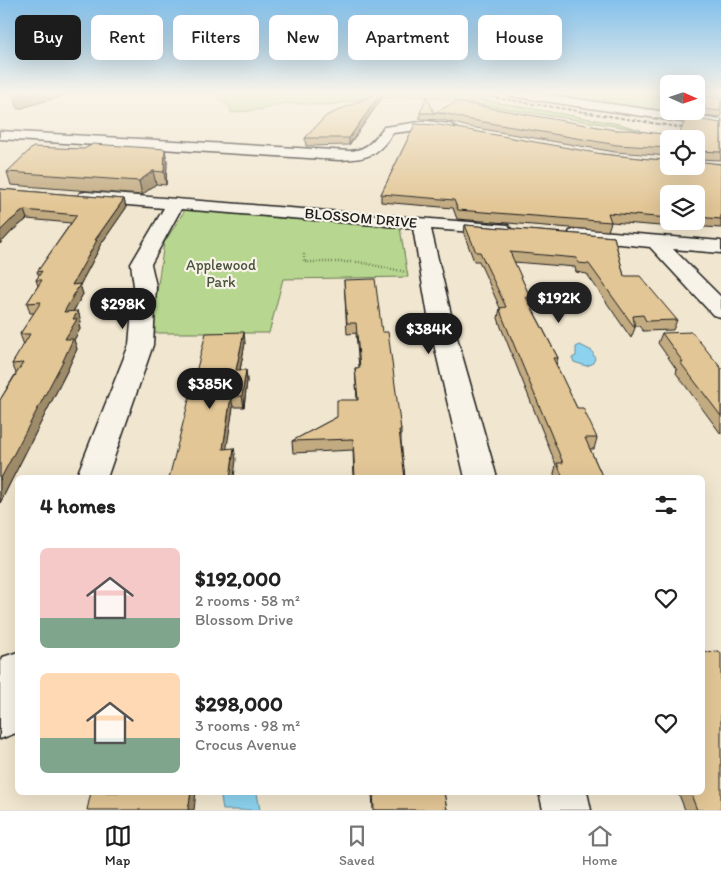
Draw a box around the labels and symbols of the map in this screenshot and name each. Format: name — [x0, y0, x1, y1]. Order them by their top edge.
north arrow — [660, 75, 705, 120]
street label: BLOSSOM DRIVE — [304, 204, 418, 232]
park label: Applewood Park — [186, 256, 256, 291]
pin: $192K — [524, 282, 594, 324]
pin: $298K — [88, 288, 158, 330]
pin: $384K — [394, 312, 464, 355]
pin: $385K — [175, 368, 245, 410]

